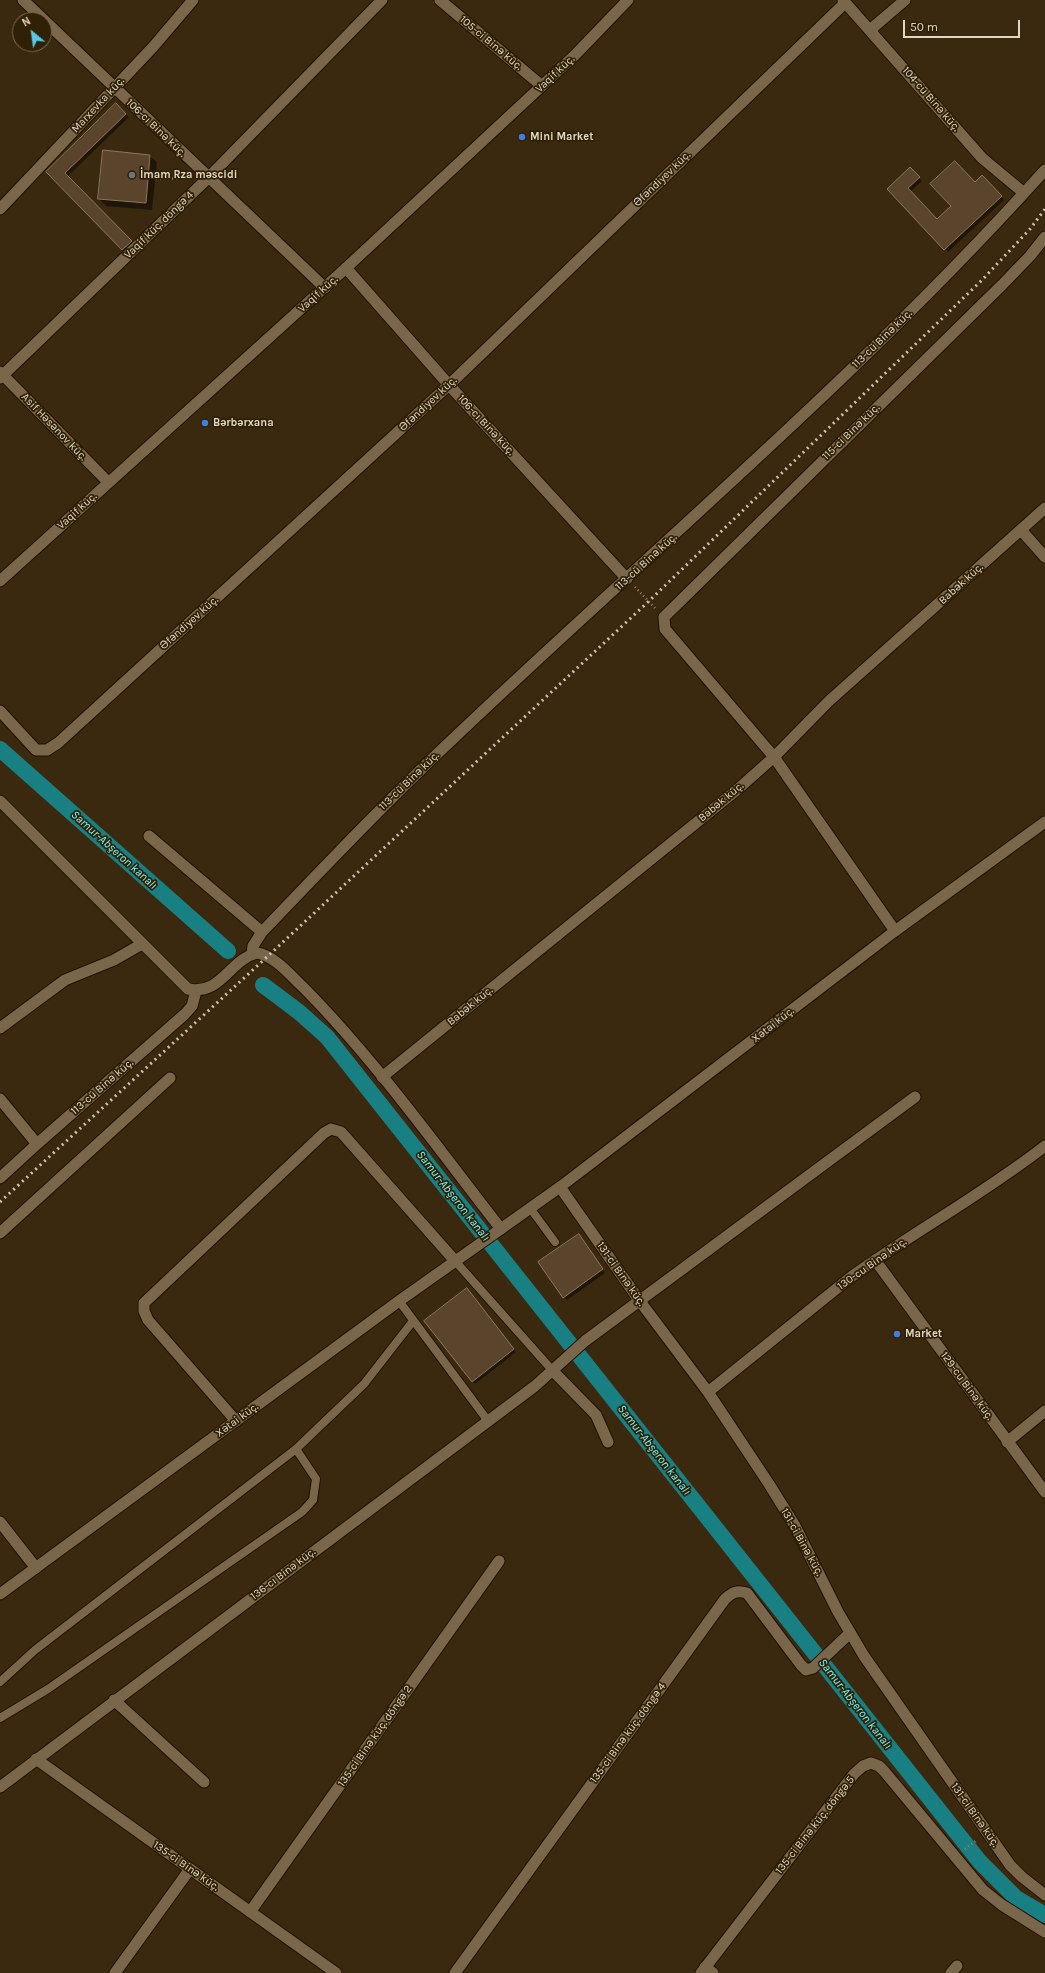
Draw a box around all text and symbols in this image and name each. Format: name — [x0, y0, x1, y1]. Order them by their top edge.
north arrow — [12, 12, 52, 52]
scale bar — [905, 12, 1022, 38]
street label: 105-ci Binə küç. — [457, 13, 525, 73]
text: N — [20, 14, 33, 30]
text: 50 m — [910, 20, 938, 34]
street label: Vaqif küç. — [533, 53, 577, 95]
street label: 104-cü Binə küç. — [899, 64, 963, 134]
street label: Marxevka küç. — [69, 74, 127, 136]
street label: 106-cı Binə küç. — [123, 96, 189, 160]
place label: Mini Market — [530, 130, 594, 144]
marker: Mini Market — [517, 132, 527, 142]
street label: Əfəndiyev küç. — [631, 149, 693, 209]
place label: İmam Rza məscidi — [140, 168, 237, 182]
marker: İmam Rza məscidi — [127, 170, 137, 180]
street label: Vaqif küç. döngə 4 — [122, 189, 196, 261]
street label: Vaqif küç. — [296, 273, 340, 315]
street label: 113-cü Binə küç. — [849, 307, 915, 371]
street label: Əfəndiyev küç. — [396, 374, 460, 434]
street label: Asif Həsənov küç. — [19, 391, 89, 463]
street label: 106-cı Binə küç. — [455, 392, 517, 458]
street label: 115-ci Binə küç. — [819, 401, 883, 463]
place label: Bərbərxana — [213, 416, 274, 430]
marker: Bərbərxana — [200, 418, 210, 428]
street label: Vaqif küç. — [55, 490, 99, 532]
street label: 113-cü Binə küç. — [612, 531, 680, 593]
street label: Babək küç. — [936, 561, 986, 607]
street label: Əfəndiyev küç. — [157, 593, 221, 653]
street label: 113-cü Binə küç. — [376, 749, 442, 813]
street label: Babək küç. — [696, 779, 746, 825]
water label: Samur-Abşeron kanalı — [68, 808, 160, 892]
street label: Babək küç. — [445, 984, 495, 1028]
street label: Xətai küç. — [749, 1004, 797, 1046]
street label: 113-cü Binə küç. — [68, 1056, 136, 1118]
water label: Samur-Abşeron kanalı — [413, 1148, 493, 1244]
street label: 130-cu Binə küç. — [835, 1235, 909, 1293]
street label: 131-ci Binə küç. — [594, 1239, 648, 1309]
place label: Market — [905, 1327, 942, 1341]
marker: Market — [892, 1329, 902, 1339]
street label: 129-cu Binə küç. — [938, 1349, 996, 1423]
street label: Xətai küç. — [213, 1400, 261, 1440]
water label: Samur-Abşeron kanalı — [614, 1402, 694, 1498]
street label: 131-ci Binə küç. — [778, 1506, 826, 1578]
street label: 136-cı Binə küç. — [248, 1545, 318, 1603]
water label: Samur-Abşeron kanalı — [815, 1656, 895, 1752]
street label: 135-ci Binə küç. döngə 4 — [587, 1680, 669, 1786]
street label: 135-ci Binə küç. döngə 2 — [335, 1683, 415, 1789]
street label: 135-ci Binə küç. döngə 5 — [773, 1773, 857, 1877]
street label: 131-ci Binə küç. — [948, 1780, 1002, 1850]
street label: 135-ci Binə küç. — [150, 1838, 222, 1894]

